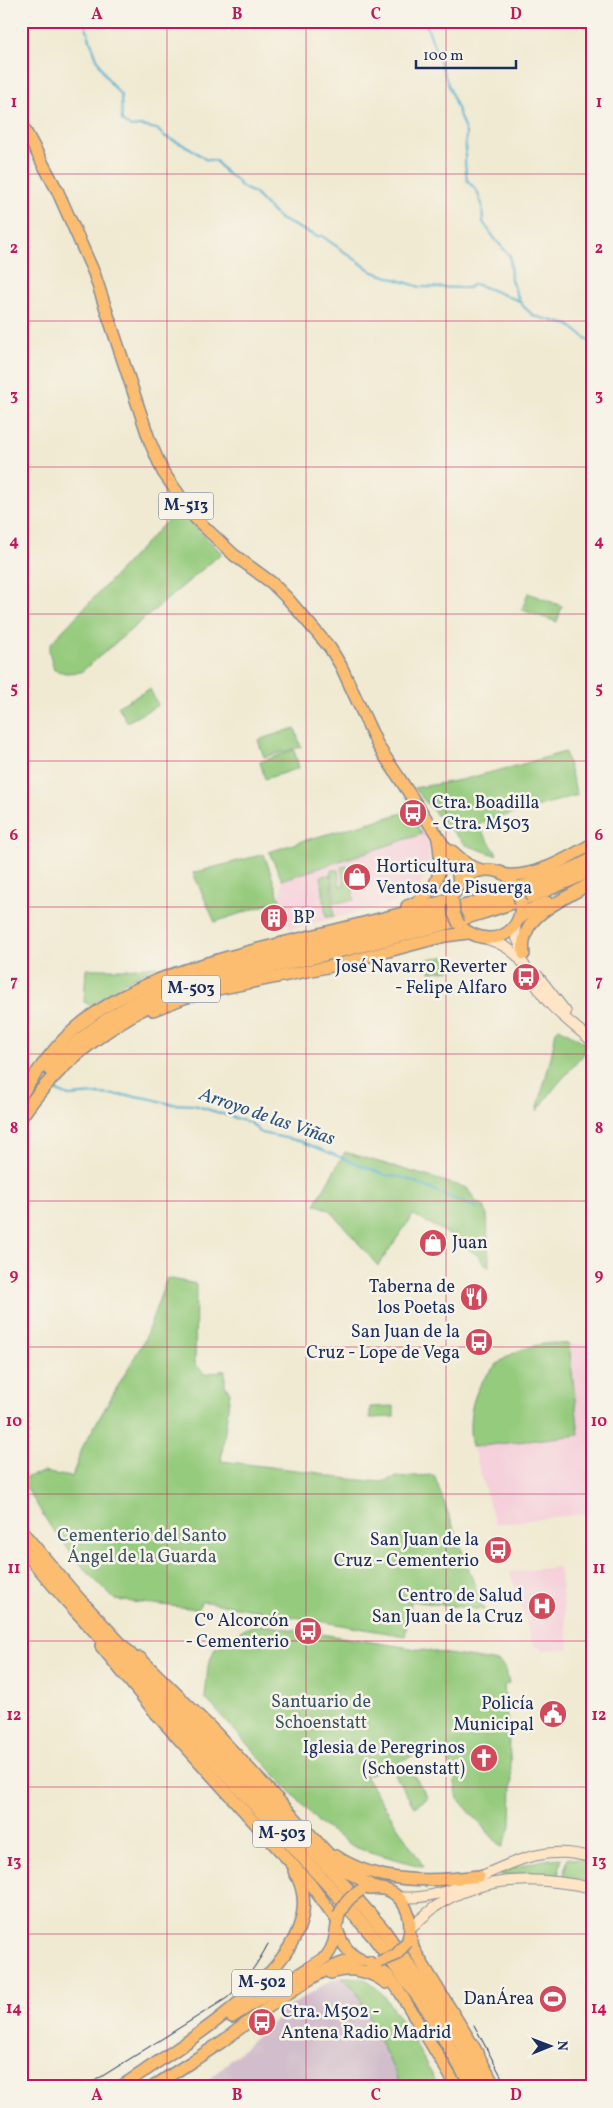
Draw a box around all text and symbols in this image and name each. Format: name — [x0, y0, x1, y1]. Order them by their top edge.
text: A — [91, 4, 103, 26]
text: B — [232, 4, 243, 26]
text: C — [371, 4, 381, 26]
text: D — [510, 4, 522, 26]
scale bar — [416, 38, 516, 70]
text: 100 m — [423, 46, 463, 67]
text: 1 — [11, 92, 17, 114]
text: 1 — [596, 92, 602, 114]
text: 2 — [10, 238, 18, 260]
text: 2 — [595, 238, 603, 260]
text: 3 — [10, 385, 18, 407]
text: 3 — [595, 385, 603, 407]
road number: M-513 — [158, 492, 214, 520]
text: 4 — [9, 531, 19, 553]
text: 4 — [594, 531, 604, 553]
text: 5 — [10, 678, 18, 700]
text: 5 — [595, 678, 603, 700]
place label: Ctra. Boadilla - Ctra. M503 — [432, 791, 540, 837]
bus stop icon: Ctra. Boadilla - Ctra. M503 — [398, 798, 428, 828]
text: 6 — [10, 825, 19, 847]
text: 6 — [595, 825, 604, 847]
place label: Horticultura Ventosa de Pisuerga — [376, 855, 532, 901]
shop icon: Horticultura Ventosa de Pisuerga — [342, 862, 372, 892]
building icon: BP — [259, 903, 289, 933]
place label: BP — [293, 906, 315, 931]
place label: José Navarro Reverter - Felipe Alfaro — [335, 955, 507, 1001]
bus stop icon: José Navarro Reverter - Felipe Alfaro — [511, 962, 541, 992]
text: 7 — [10, 971, 18, 993]
text: 7 — [595, 971, 603, 993]
road number: M-503 — [162, 976, 220, 1002]
water label: Arroyo de las Viñas — [195, 1081, 338, 1152]
text: 8 — [10, 1118, 18, 1140]
text: 8 — [595, 1118, 603, 1140]
shop icon: Juan — [418, 1228, 448, 1258]
place label: Juan — [452, 1231, 488, 1256]
text: 9 — [10, 1265, 19, 1287]
text: 9 — [595, 1265, 604, 1287]
place label: Taberna de los Poetas — [369, 1275, 455, 1321]
restaurant icon: Taberna de los Poetas — [459, 1282, 489, 1312]
place label: San Juan de la Cruz - Lope de Vega — [306, 1320, 460, 1366]
bus stop icon: San Juan de la Cruz - Lope de Vega — [464, 1327, 494, 1357]
text: 10 — [6, 1411, 22, 1433]
text: 10 — [591, 1411, 607, 1433]
park label: Cementerio del Santo Ángel de la Guarda — [57, 1524, 227, 1570]
place label: San Juan de la Cruz - Cementerio — [334, 1528, 479, 1574]
bus stop icon: San Juan de la Cruz - Cementerio — [483, 1535, 513, 1565]
text: 11 — [8, 1558, 20, 1580]
text: 11 — [593, 1558, 605, 1580]
place label: Centro de Salud San Juan de la Cruz — [372, 1584, 523, 1630]
hospital icon: Centro de Salud San Juan de la Cruz — [527, 1591, 557, 1621]
place label: Cº Alcorcón - Cementerio — [186, 1609, 289, 1655]
bus stop icon: Cº Alcorcón - Cementerio — [293, 1616, 323, 1646]
park label: Santuario de Schoenstatt — [271, 1690, 371, 1736]
place label: Policía Municipal — [453, 1692, 534, 1738]
public building icon: Policía Municipal — [538, 1699, 568, 1729]
text: 12 — [7, 1705, 21, 1727]
text: 12 — [592, 1705, 606, 1727]
place label: Iglesia de Peregrinos (Schoenstatt) — [303, 1736, 465, 1782]
church icon: Iglesia de Peregrinos (Schoenstatt) — [469, 1743, 499, 1773]
road number: M-503 — [253, 1820, 311, 1848]
text: 13 — [7, 1851, 21, 1873]
text: 13 — [592, 1851, 606, 1873]
road number: M-502 — [232, 1970, 292, 1996]
sports icon: DanÁrea — [538, 1984, 568, 2014]
place label: DanÁrea — [463, 1987, 534, 2012]
text: 14 — [6, 1998, 22, 2020]
text: 14 — [591, 1998, 607, 2020]
place label: Ctra. M502 - Antena Radio Madrid — [281, 2000, 451, 2046]
bus stop icon: Ctra. M502 - Antena Radio Madrid — [247, 2007, 277, 2037]
north arrow — [526, 2020, 576, 2070]
text: N — [552, 2041, 571, 2051]
text: A — [91, 2085, 103, 2107]
text: B — [232, 2085, 243, 2107]
text: C — [371, 2085, 381, 2107]
text: D — [510, 2085, 522, 2107]

